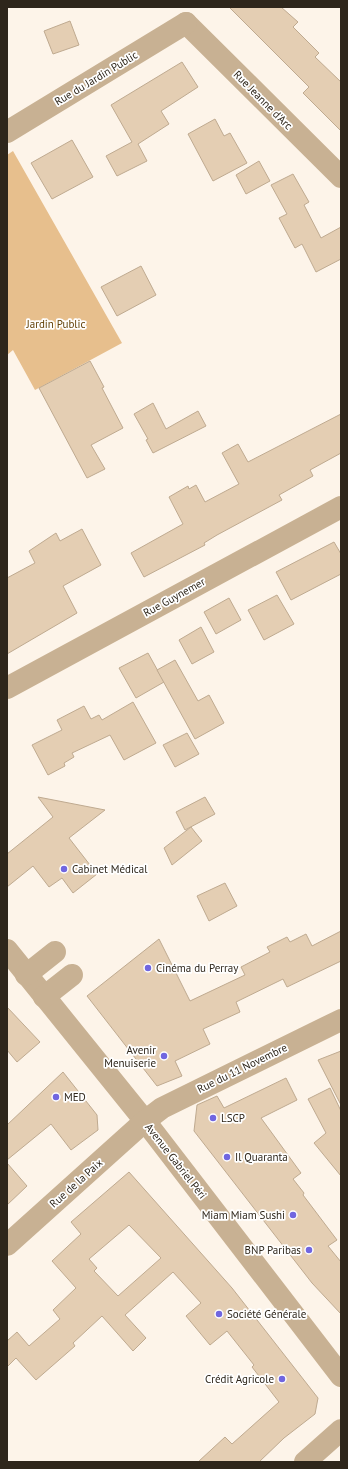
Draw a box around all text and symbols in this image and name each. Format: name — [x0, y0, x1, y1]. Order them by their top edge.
street label: Rue du Jardin Public — [52, 48, 140, 108]
street label: Rue Jeanne d'Arc — [231, 68, 295, 132]
park label: Jardin Public — [26, 317, 86, 331]
street label: Rue Guynemer — [141, 574, 208, 620]
place label: Cabinet Médical — [72, 862, 148, 876]
marker: Cabinet Médical — [59, 864, 69, 874]
place label: Cinéma du Perray — [156, 961, 239, 975]
marker: Cinéma du Perray — [143, 963, 153, 973]
street label: Rue du 11 Novembre — [195, 1040, 290, 1096]
place label: Avenir Menuiserie — [104, 1043, 156, 1070]
marker: Avenir Menuiserie — [159, 1051, 169, 1061]
place label: MED — [64, 1090, 86, 1104]
marker: MED — [51, 1092, 61, 1102]
place label: LSCP — [221, 1111, 245, 1125]
marker: LSCP — [208, 1113, 218, 1123]
street label: Avenue Gabriel Péri — [142, 1120, 210, 1202]
place label: Il Quaranta — [235, 1150, 288, 1164]
marker: Il Quaranta — [222, 1152, 232, 1162]
street label: Rue de la Paix — [47, 1155, 106, 1211]
place label: Miam Miam Sushi — [202, 1208, 285, 1222]
marker: Miam Miam Sushi — [288, 1210, 298, 1220]
place label: BNP Paribas — [245, 1243, 301, 1257]
marker: BNP Paribas — [304, 1245, 314, 1255]
place label: Société Générale — [227, 1307, 307, 1321]
marker: Société Générale — [214, 1309, 224, 1319]
place label: Crédit Agricole — [205, 1372, 274, 1386]
marker: Crédit Agricole — [277, 1374, 287, 1384]

